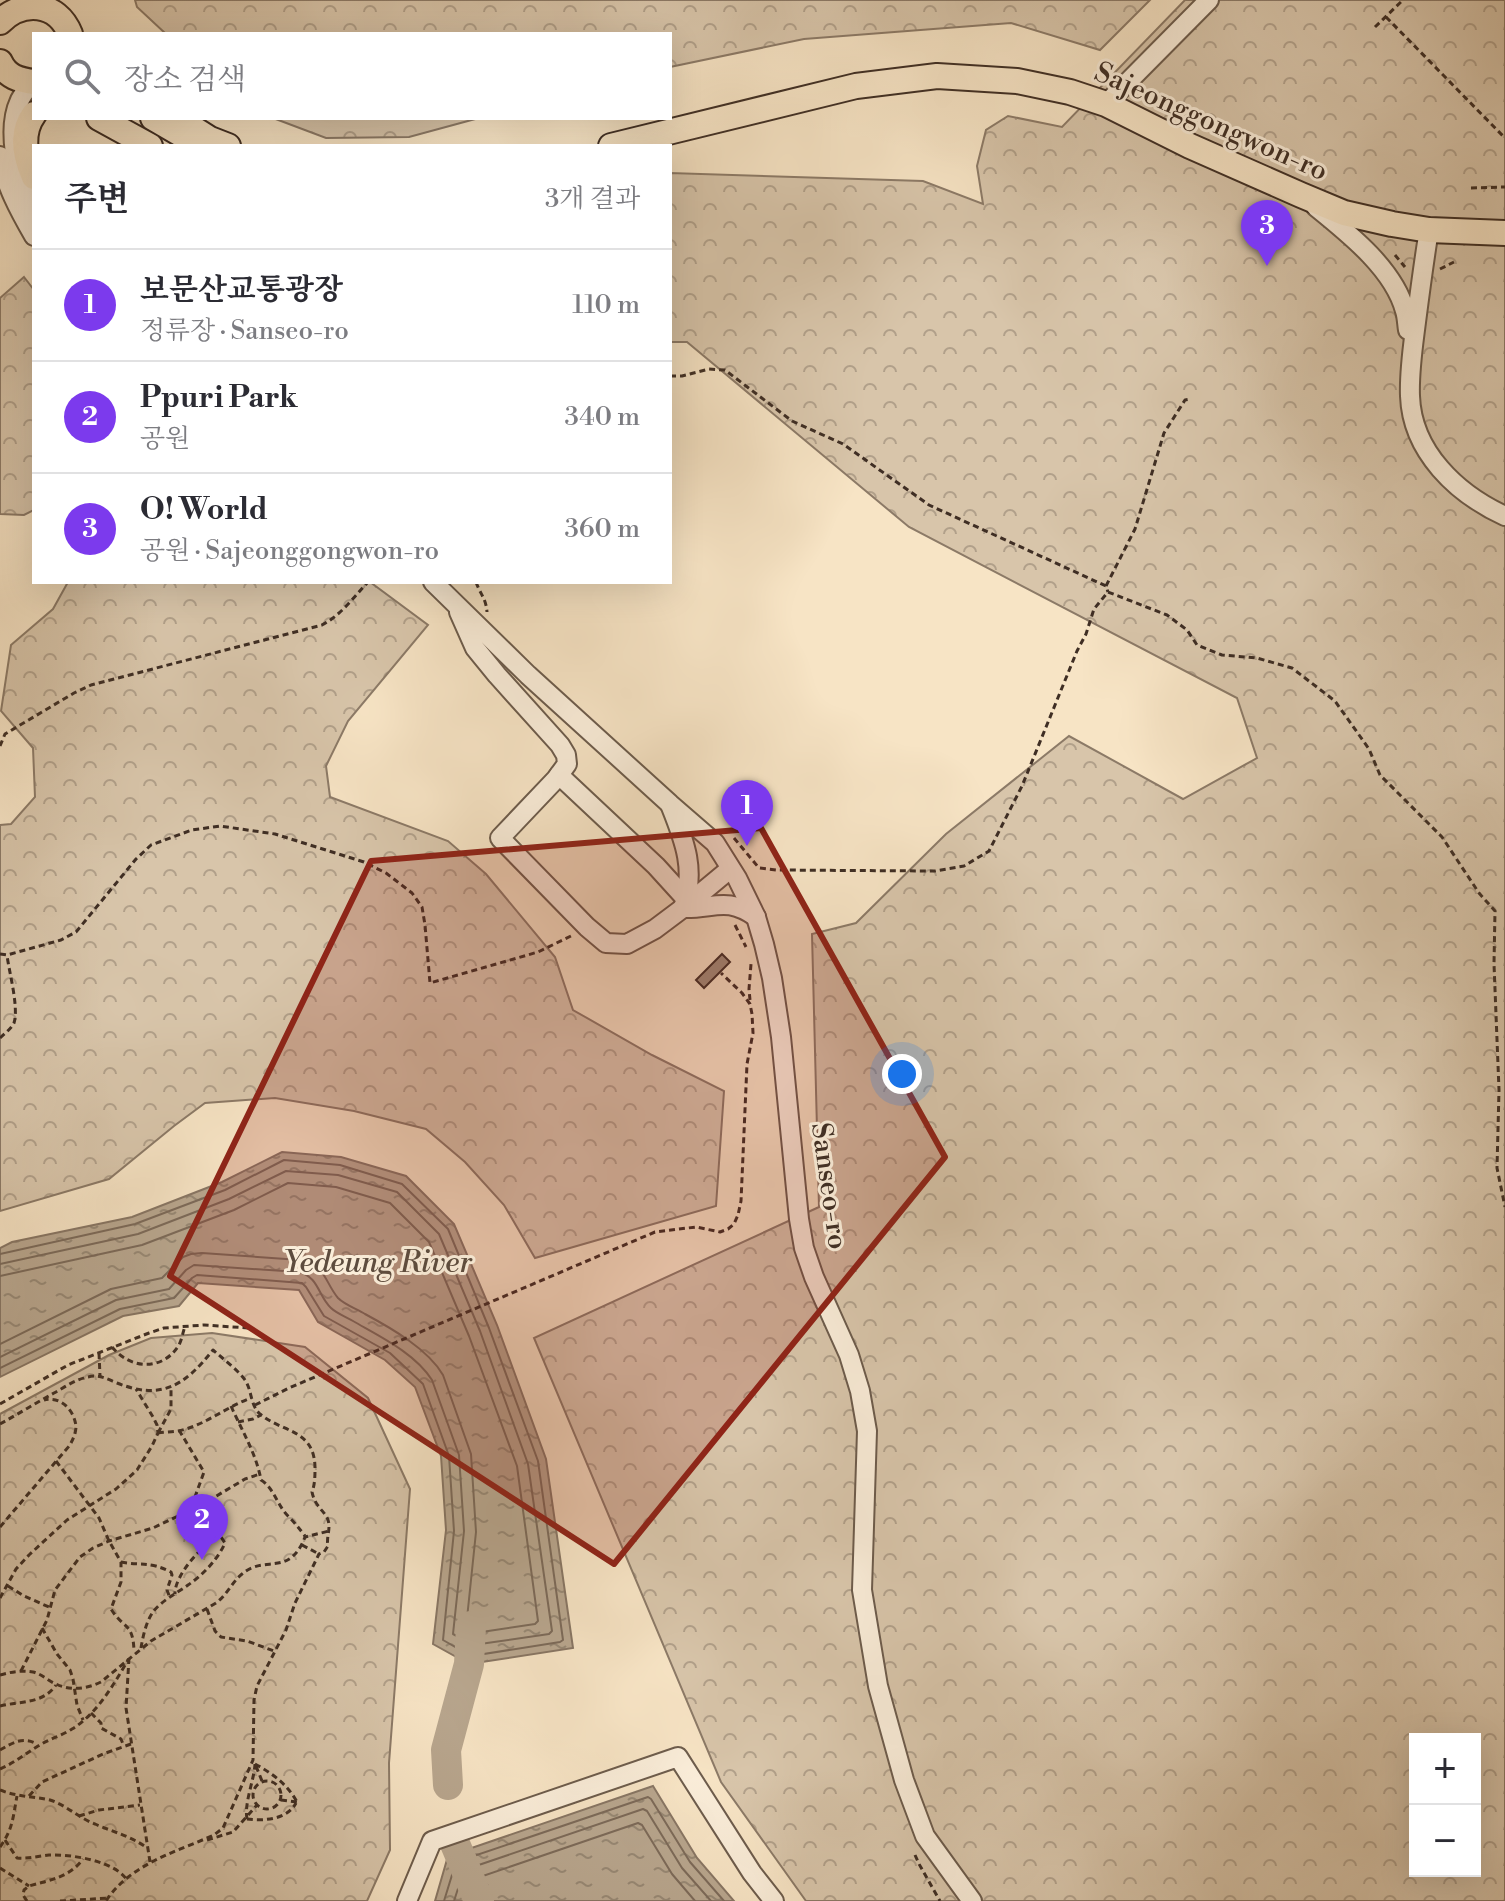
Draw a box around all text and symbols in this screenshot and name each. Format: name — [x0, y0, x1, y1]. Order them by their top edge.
search box — [32, 32, 672, 120]
icon: search — [60, 54, 104, 98]
street label: Sajeonggongwon-ro — [1089, 55, 1333, 189]
text: 장소 검색 — [124, 61, 246, 99]
text: 주변 — [64, 179, 130, 221]
text: 3개 결과 — [545, 183, 640, 215]
pin: 3 — [1241, 200, 1293, 266]
text: 보문산교통광장 — [140, 271, 343, 309]
text: 1 — [84, 289, 96, 321]
text: 110 m — [572, 289, 640, 321]
text: 정류장 · Sanseo-ro — [140, 315, 349, 347]
text: Ppuri Park — [140, 379, 298, 417]
text: 2 — [82, 401, 98, 433]
text: 340 m — [564, 401, 640, 433]
text: 공원 — [140, 423, 190, 455]
text: O! World — [140, 491, 268, 529]
text: 3 — [82, 513, 98, 545]
text: 360 m — [565, 513, 640, 545]
text: 공원 · Sajeonggongwon-ro — [140, 535, 439, 567]
pin: 1 — [721, 780, 773, 846]
your location — [882, 1054, 922, 1094]
street label: Sanseo-ro — [803, 1120, 855, 1252]
water label: Yedeung River — [284, 1244, 473, 1282]
pin: 2 — [176, 1494, 228, 1560]
map controls — [1409, 1733, 1481, 1877]
button: + — [1409, 1733, 1481, 1805]
button: − — [1409, 1805, 1481, 1877]

